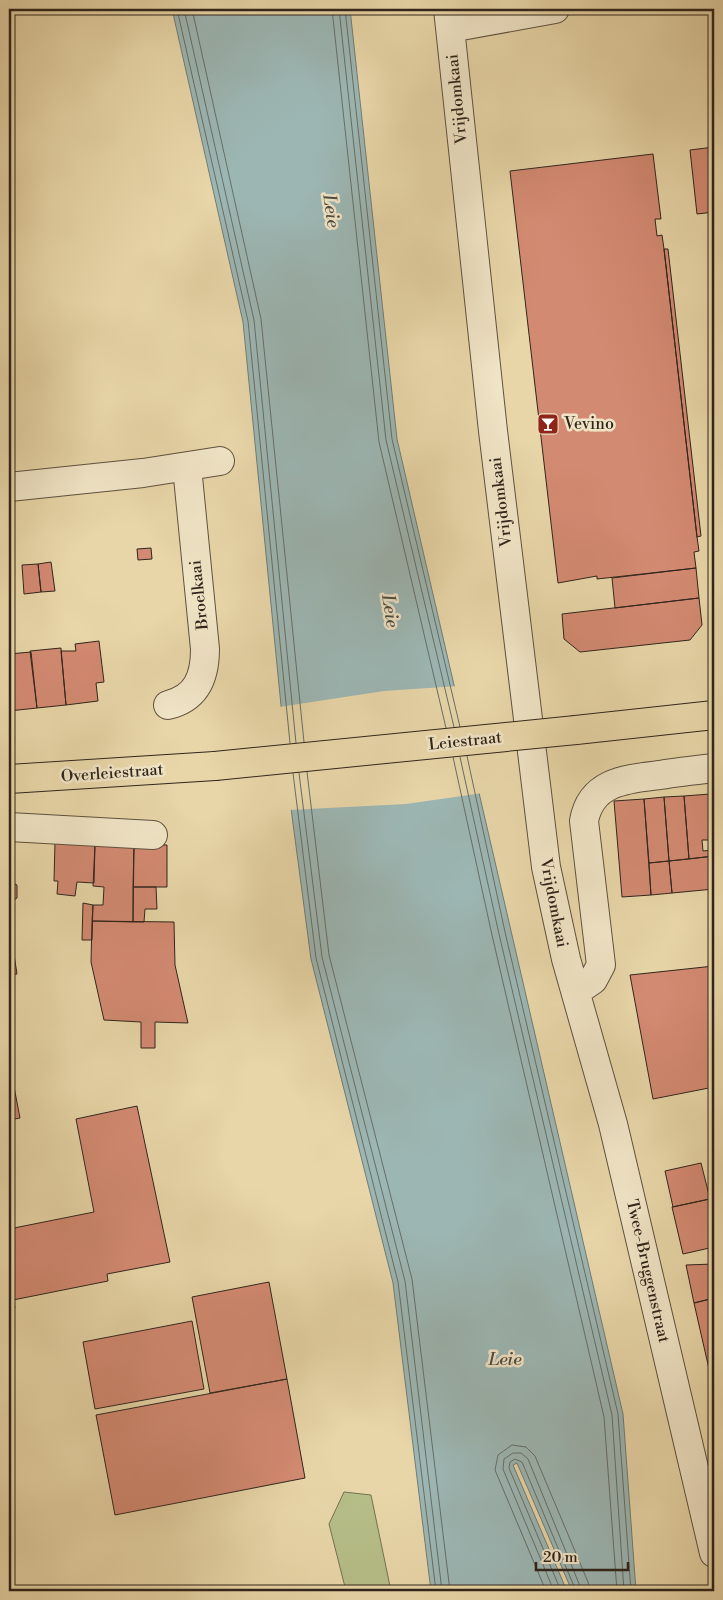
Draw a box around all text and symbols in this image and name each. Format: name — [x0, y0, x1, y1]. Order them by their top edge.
street label: Vrijdomkaai — [442, 53, 472, 146]
water label: Leie — [317, 192, 345, 230]
bar icon: Vevino — [536, 412, 560, 436]
place label: Vevino — [563, 414, 614, 434]
street label: Vrijdomkaai — [486, 456, 517, 549]
street label: Broelkaai — [185, 559, 213, 632]
water label: Leie — [376, 592, 404, 630]
street label: Leiestraat — [427, 727, 503, 755]
street label: Overleiestraat — [60, 759, 164, 787]
street label: Vrijdomkaai — [535, 856, 572, 949]
street label: Twee-Bruggenstraat — [622, 1197, 674, 1345]
water label: Leie — [487, 1348, 522, 1371]
scale bar — [536, 1540, 628, 1572]
text: 20 m — [543, 1548, 578, 1567]

